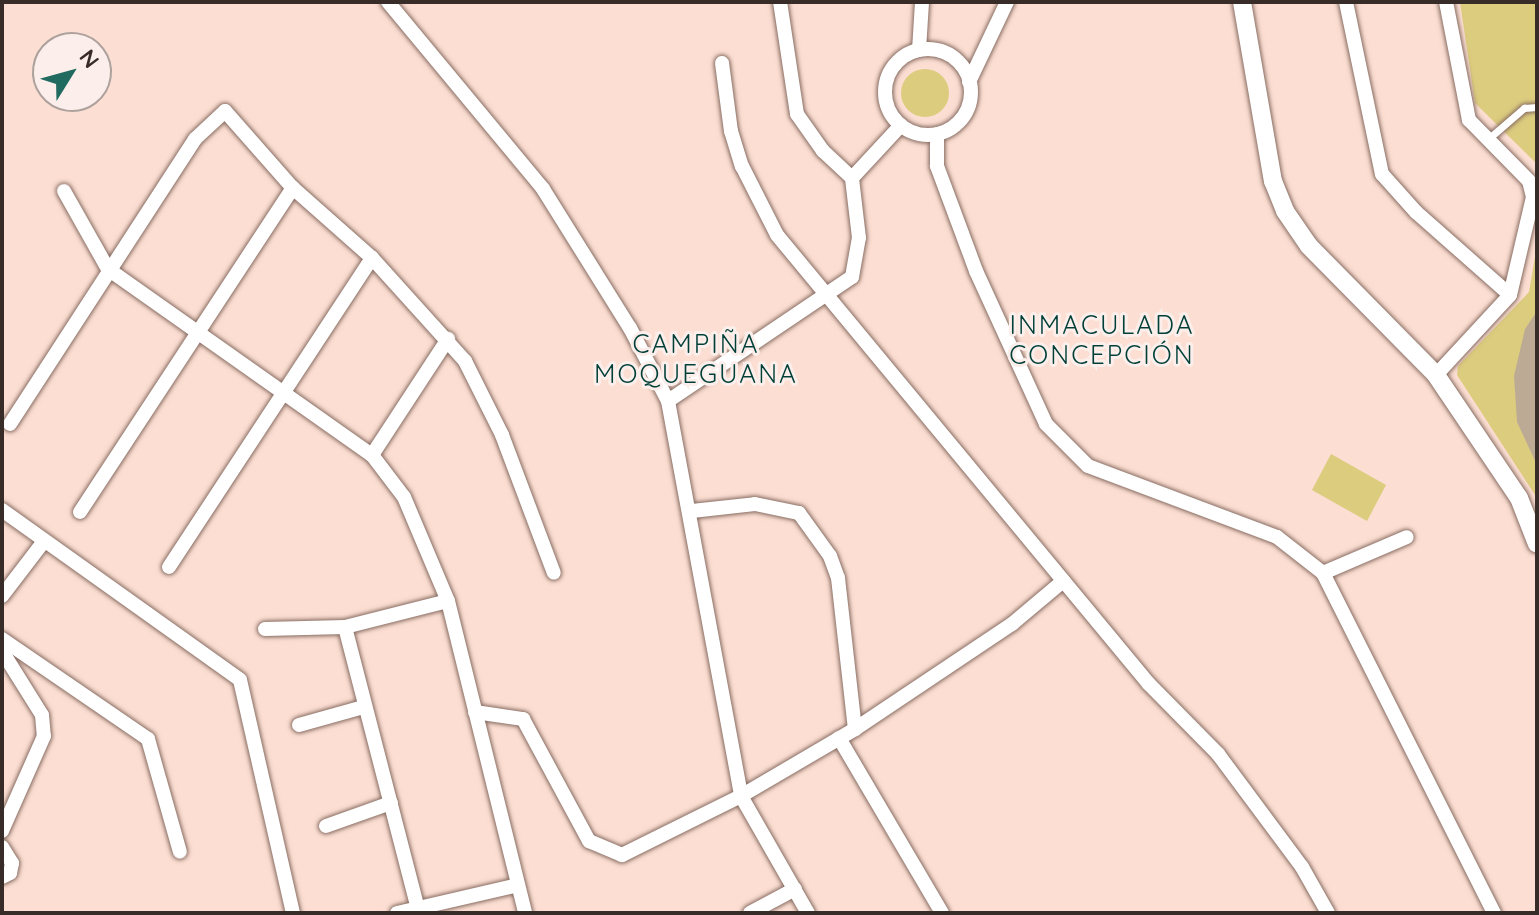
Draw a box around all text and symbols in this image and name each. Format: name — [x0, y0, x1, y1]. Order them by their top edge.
north arrow — [32, 32, 112, 112]
text: N — [74, 44, 106, 74]
district label: INMACULADA CONCEPCIÓN — [1009, 309, 1195, 370]
district label: CAMPIÑA MOQUEGUANA — [594, 328, 798, 390]

